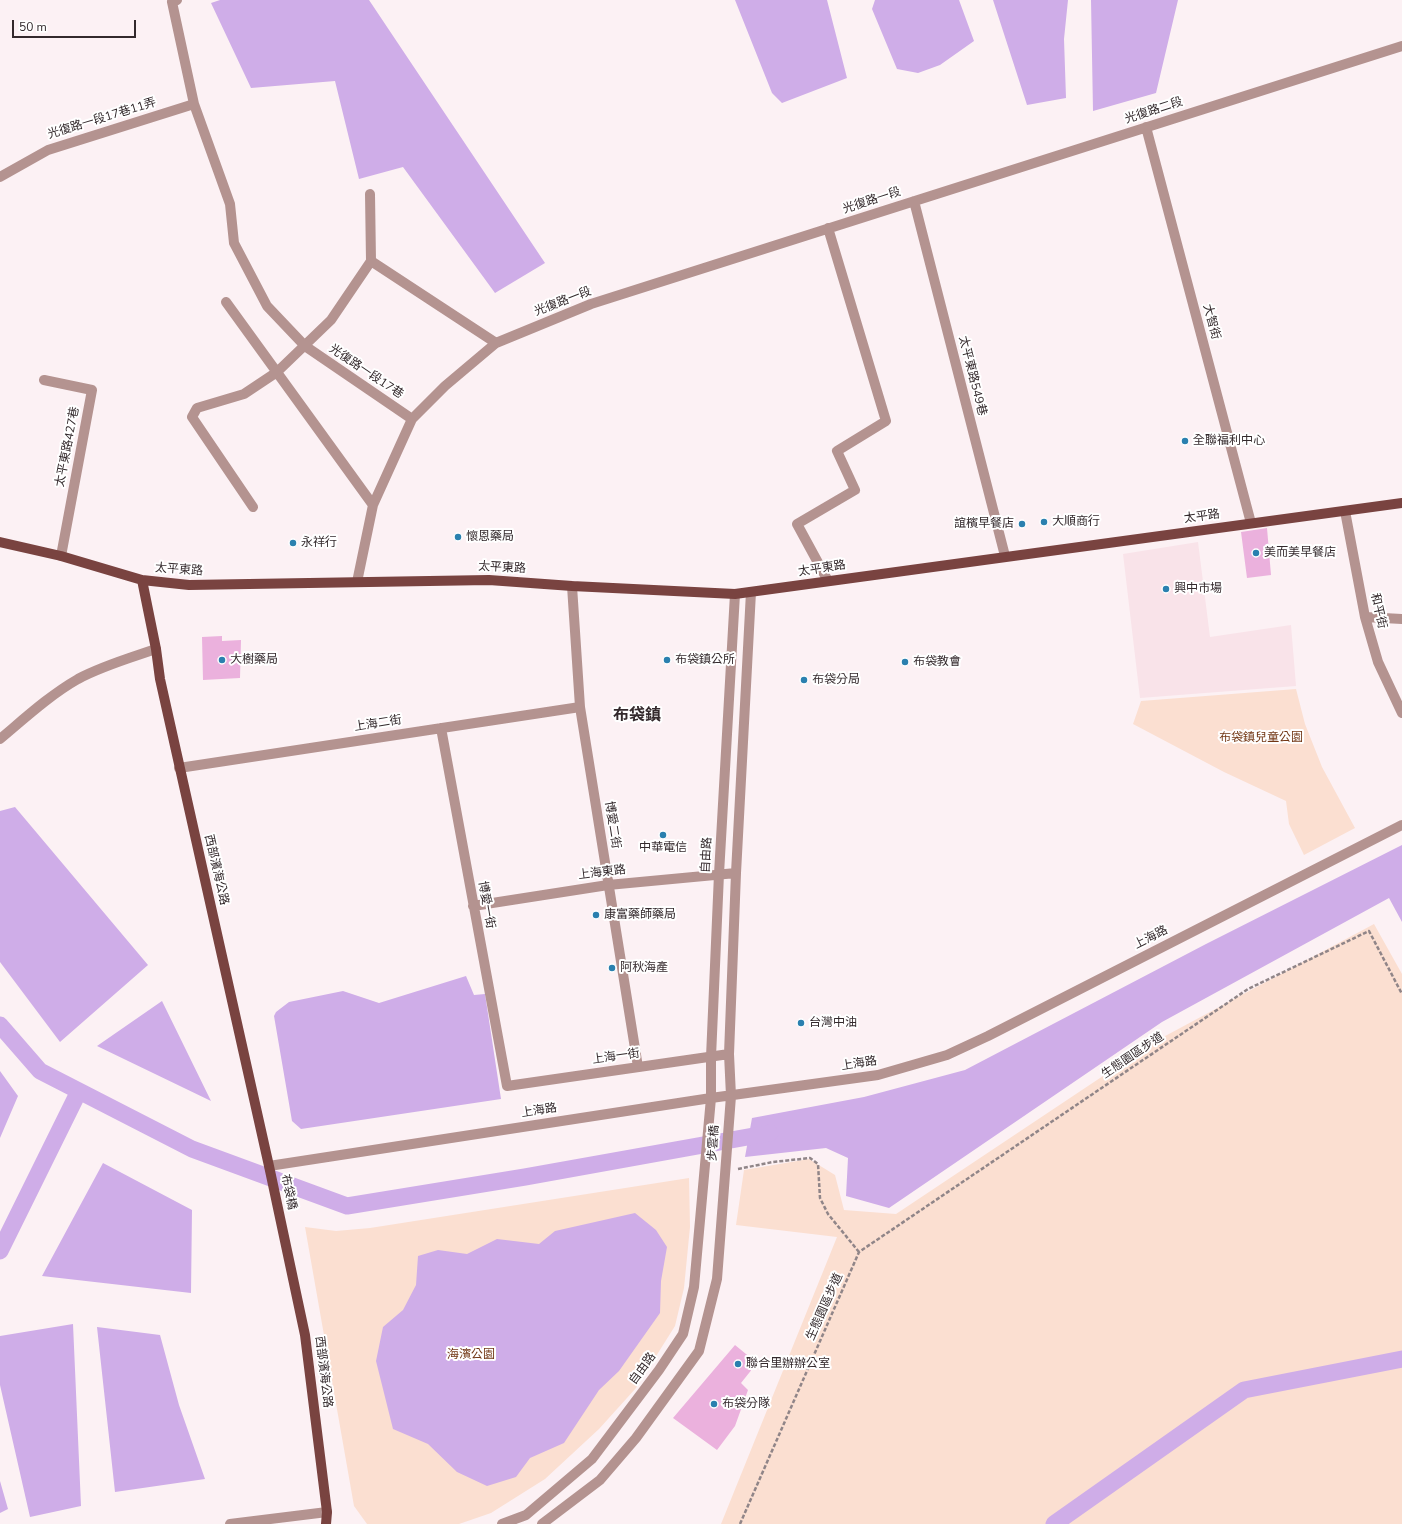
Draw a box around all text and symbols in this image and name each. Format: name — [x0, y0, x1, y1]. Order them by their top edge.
scale bar — [14, 12, 138, 38]
text: 50 m — [19, 19, 47, 35]
street label: 光復路二段 — [1123, 95, 1185, 127]
street label: 光復路一段17巷11弄 — [46, 96, 158, 142]
street label: 光復路一段 — [841, 185, 903, 217]
street label: 光復路一段 — [532, 285, 594, 319]
street label: 大智街 — [1199, 303, 1223, 341]
street label: 太平東路549巷 — [955, 335, 989, 417]
street label: 光復路一段17巷 — [326, 342, 406, 402]
street label: 太平東路427巷 — [53, 406, 83, 488]
place label: 全聯福利中心 — [1193, 434, 1265, 448]
marker: 全聯福利中心 — [1180, 436, 1190, 446]
street label: 太平路 — [1183, 507, 1221, 527]
place label: 大順商行 — [1052, 515, 1100, 529]
place label: 誼檳早餐店 — [954, 517, 1014, 531]
marker: 大順商行 — [1039, 517, 1049, 527]
marker: 誼檳早餐店 — [1017, 519, 1027, 529]
place label: 懷恩藥局 — [466, 530, 514, 544]
marker: 懷恩藥局 — [453, 532, 463, 542]
place label: 永祥行 — [301, 536, 337, 550]
marker: 永祥行 — [288, 538, 298, 548]
place label: 美而美早餐店 — [1264, 546, 1336, 560]
marker: 美而美早餐店 — [1251, 548, 1261, 558]
street label: 太平東路 — [797, 558, 847, 580]
street label: 太平東路 — [478, 560, 526, 576]
street label: 太平東路 — [155, 561, 203, 579]
place label: 興中市場 — [1174, 582, 1222, 596]
marker: 興中市場 — [1161, 584, 1171, 594]
street label: 和平街 — [1367, 592, 1389, 630]
place label: 大樹藥局 — [230, 653, 278, 667]
place label: 布袋鎮公所 — [675, 653, 735, 667]
marker: 大樹藥局 — [217, 655, 227, 665]
marker: 布袋鎮公所 — [662, 655, 672, 665]
place label: 布袋教會 — [913, 655, 961, 669]
marker: 布袋教會 — [900, 657, 910, 667]
place label: 布袋分局 — [812, 673, 860, 687]
marker: 布袋分局 — [799, 675, 809, 685]
district label: 布袋鎮 — [613, 706, 661, 726]
street label: 上海二街 — [353, 713, 403, 735]
park label: 布袋鎮兒童公園 — [1219, 731, 1303, 745]
street label: 博愛二街 — [601, 800, 623, 850]
marker: 中華電信 — [658, 830, 668, 840]
street label: 西部濱海公路 — [201, 833, 231, 907]
street label: 自由路 — [699, 837, 715, 873]
place label: 中華電信 — [639, 841, 687, 855]
street label: 上海東路 — [577, 863, 627, 883]
street label: 博愛一街 — [475, 880, 497, 930]
place label: 康富藥師藥局 — [604, 908, 676, 922]
marker: 康富藥師藥局 — [591, 910, 601, 920]
street label: 上海路 — [1132, 923, 1170, 953]
place label: 阿秋海產 — [620, 961, 668, 975]
marker: 阿秋海產 — [607, 963, 617, 973]
place label: 台灣中油 — [809, 1016, 857, 1030]
marker: 台灣中油 — [796, 1018, 806, 1028]
street label: 生態園區步道 — [1099, 1030, 1167, 1082]
street label: 上海一街 — [591, 1047, 641, 1067]
street label: 上海路 — [840, 1054, 878, 1074]
street label: 上海路 — [520, 1101, 558, 1121]
street label: 步雲橋 — [706, 1125, 722, 1161]
street label: 布袋橋 — [277, 1173, 299, 1211]
street label: 生態園區步道 — [804, 1271, 846, 1343]
street label: 西部濱海公路 — [311, 1335, 335, 1409]
park label: 海濱公園 — [447, 1348, 495, 1362]
street label: 自由路 — [627, 1350, 659, 1388]
place label: 聯合里辦辦公室 — [746, 1357, 830, 1371]
marker: 聯合里辦辦公室 — [733, 1359, 743, 1369]
place label: 布袋分隊 — [722, 1397, 770, 1411]
marker: 布袋分隊 — [709, 1399, 719, 1409]

